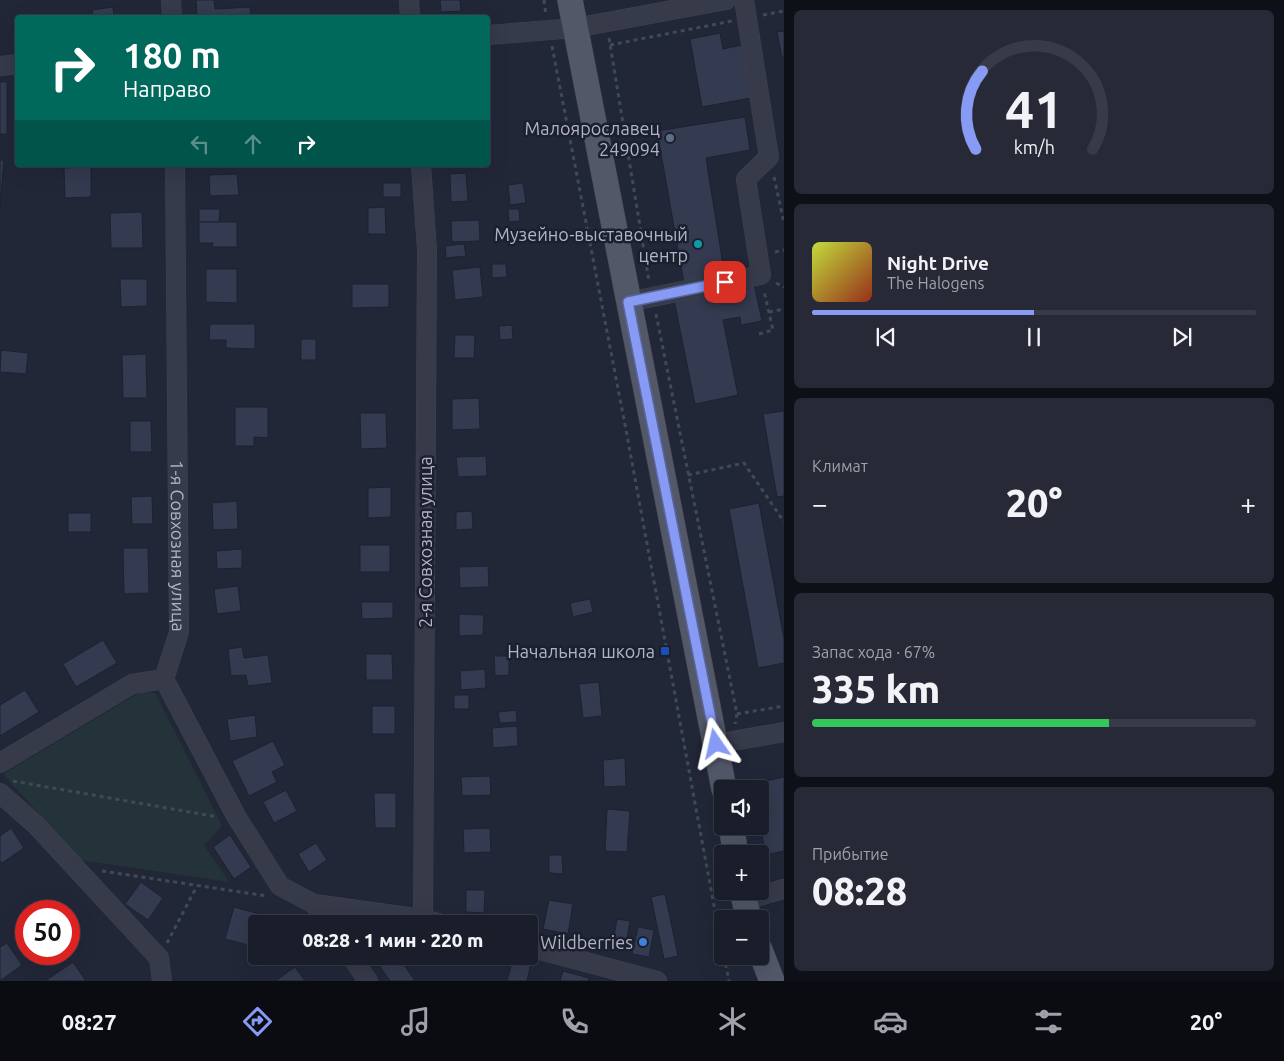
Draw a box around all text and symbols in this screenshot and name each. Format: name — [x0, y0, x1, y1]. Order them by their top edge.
icon: right — [40, 35, 105, 100]
text: 180 m — [123, 35, 221, 75]
text: Направо — [123, 76, 211, 101]
text: 41 — [1005, 80, 1063, 138]
place label: Малоярославец 249094 — [525, 118, 660, 159]
icon: left — [186, 130, 214, 158]
icon: ahead — [239, 130, 267, 158]
icon: right — [292, 130, 320, 158]
marker: Малоярославец 249094 — [664, 132, 676, 144]
text: km/h — [1013, 137, 1055, 157]
place label: Музейно-выставочный центр — [494, 224, 688, 265]
marker: Музейно-выставочный центр — [692, 238, 704, 250]
text: Night Drive — [887, 252, 989, 274]
pin — [704, 261, 746, 303]
icon: arrive — [711, 268, 739, 296]
text: The Halogens — [887, 274, 985, 292]
icon: previous — [872, 323, 900, 351]
icon: pause — [1020, 323, 1048, 351]
icon: next — [1168, 323, 1196, 351]
street label: 2-я Совхозная улица — [415, 456, 435, 628]
text: Климат — [812, 457, 868, 475]
street label: 1-я Совхозная улица — [168, 460, 189, 632]
text: 20° — [1006, 482, 1062, 524]
text: − — [812, 488, 828, 519]
text: + — [1240, 488, 1256, 519]
place label: Начальная школа — [507, 641, 655, 661]
text: Запас хода · 67% — [812, 643, 935, 661]
marker: Начальная школа — [659, 645, 671, 657]
text: 335 km — [812, 668, 940, 710]
position arrow — [689, 717, 741, 769]
map controls — [714, 780, 769, 965]
button: sound — [714, 780, 769, 835]
button: + — [714, 845, 769, 900]
text: Прибытие — [812, 845, 889, 863]
text: 08:28 — [812, 870, 907, 912]
speed limit sign: 50 — [15, 900, 80, 965]
button: − — [714, 910, 769, 965]
text: 08:28 · 1 мин · 220 m — [303, 929, 483, 951]
place label: Wildberries — [540, 932, 633, 952]
marker: Wildberries — [637, 936, 649, 948]
icon: directions — [240, 1004, 275, 1039]
icon: music — [398, 1004, 433, 1039]
icon: phone — [557, 1004, 592, 1039]
icon: climate — [715, 1004, 750, 1039]
icon: car — [873, 1004, 908, 1039]
icon: filters — [1031, 1004, 1066, 1039]
text: 08:27 — [62, 1009, 117, 1034]
text: 20° — [1190, 1009, 1222, 1034]

